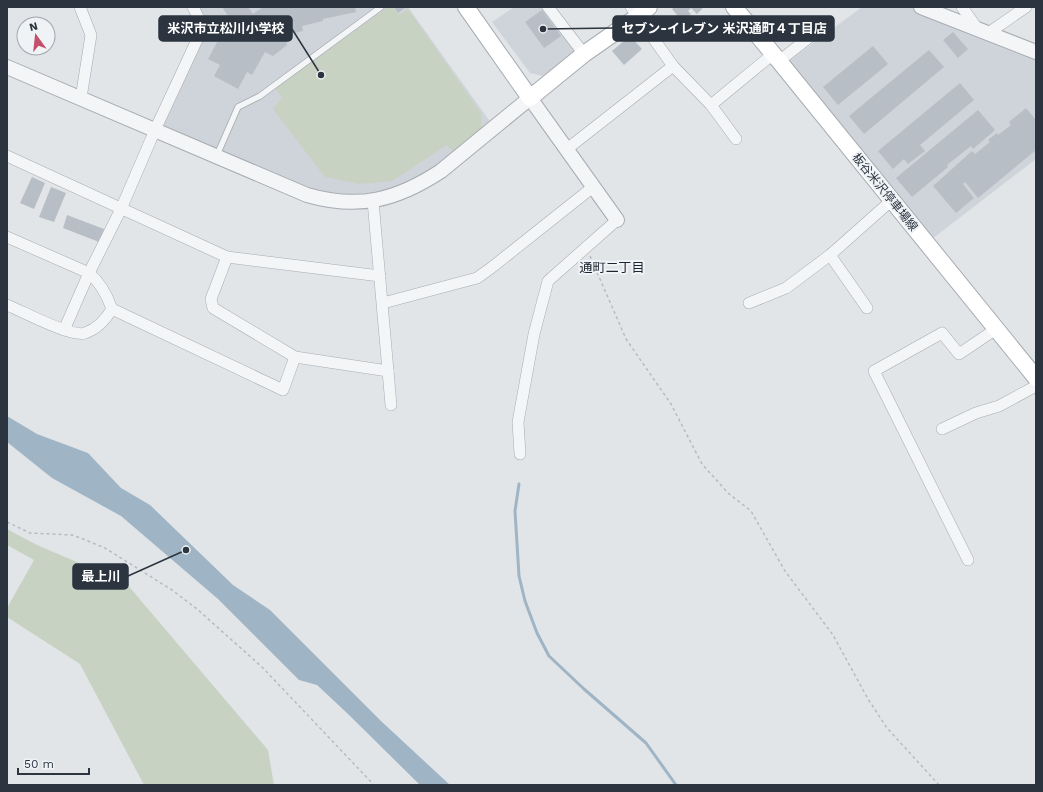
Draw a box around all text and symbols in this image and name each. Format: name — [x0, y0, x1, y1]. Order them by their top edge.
north arrow — [16, 16, 56, 56]
callout: 米沢市立松川小学校 — [159, 16, 292, 41]
callout: セブン-イレブン 米沢通町４丁目店 — [613, 16, 834, 41]
text: N — [28, 19, 39, 34]
text: 米沢市立松川小学校 — [167, 21, 285, 36]
text: セブン-イレブン 米沢通町４丁目店 — [621, 21, 827, 36]
street label: 板谷米沢停車場線 — [849, 150, 921, 234]
district label: 通町二丁目 — [579, 260, 645, 275]
callout: 最上川 — [73, 564, 128, 589]
text: 最上川 — [81, 569, 121, 584]
scale bar — [18, 750, 89, 776]
text: 50 m — [24, 757, 54, 771]

